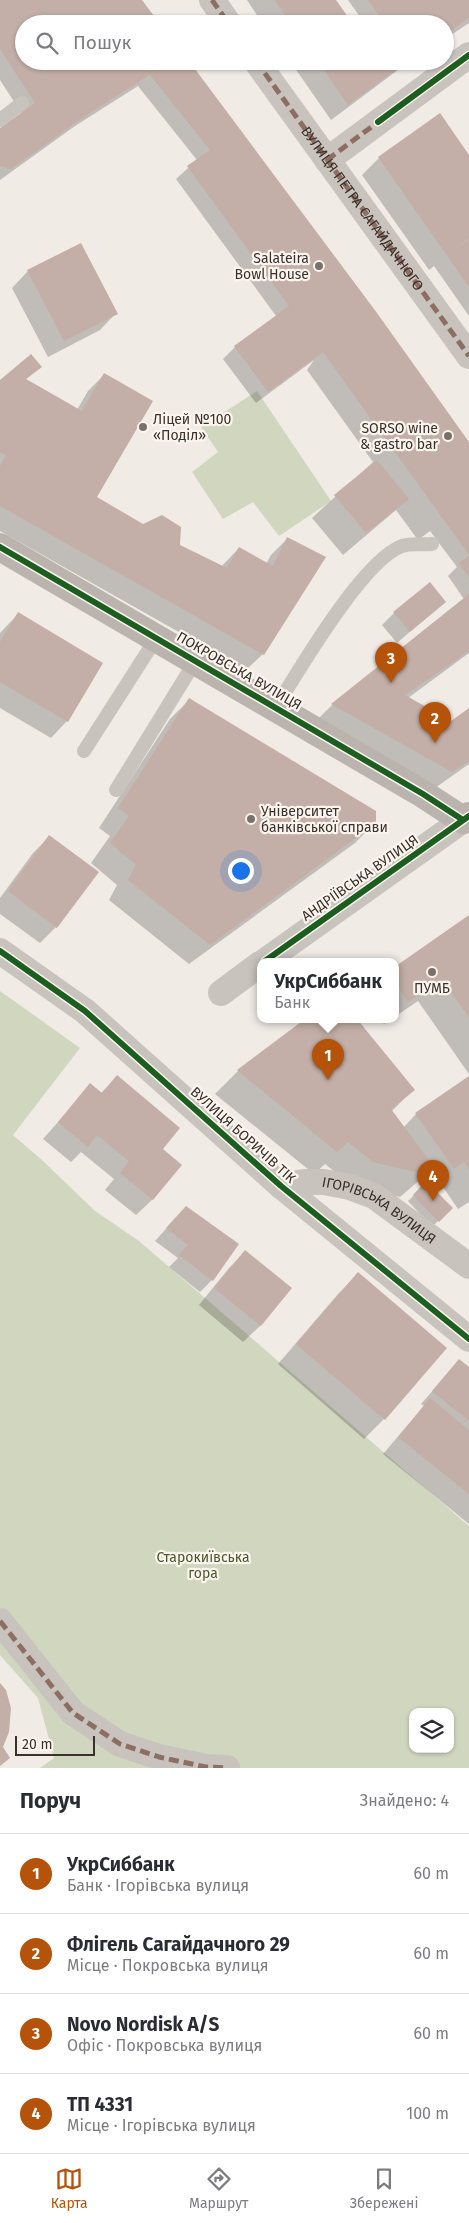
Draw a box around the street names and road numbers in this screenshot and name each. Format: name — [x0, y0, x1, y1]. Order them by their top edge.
street label: ВУЛИЦЯ ПЕТРА САГАЙДАЧНОГО — [298, 123, 427, 294]
street label: ПОКРОВСЬКА ВУЛИЦЯ — [173, 628, 305, 714]
street label: АНДРІЇВСЬКА ВУЛИЦЯ — [298, 831, 422, 925]
street label: ВУЛИЦЯ БОРИЧІВ ТІК — [187, 1083, 300, 1187]
street label: ІГОРІВСЬКА ВУЛИЦЯ — [321, 1173, 439, 1247]

